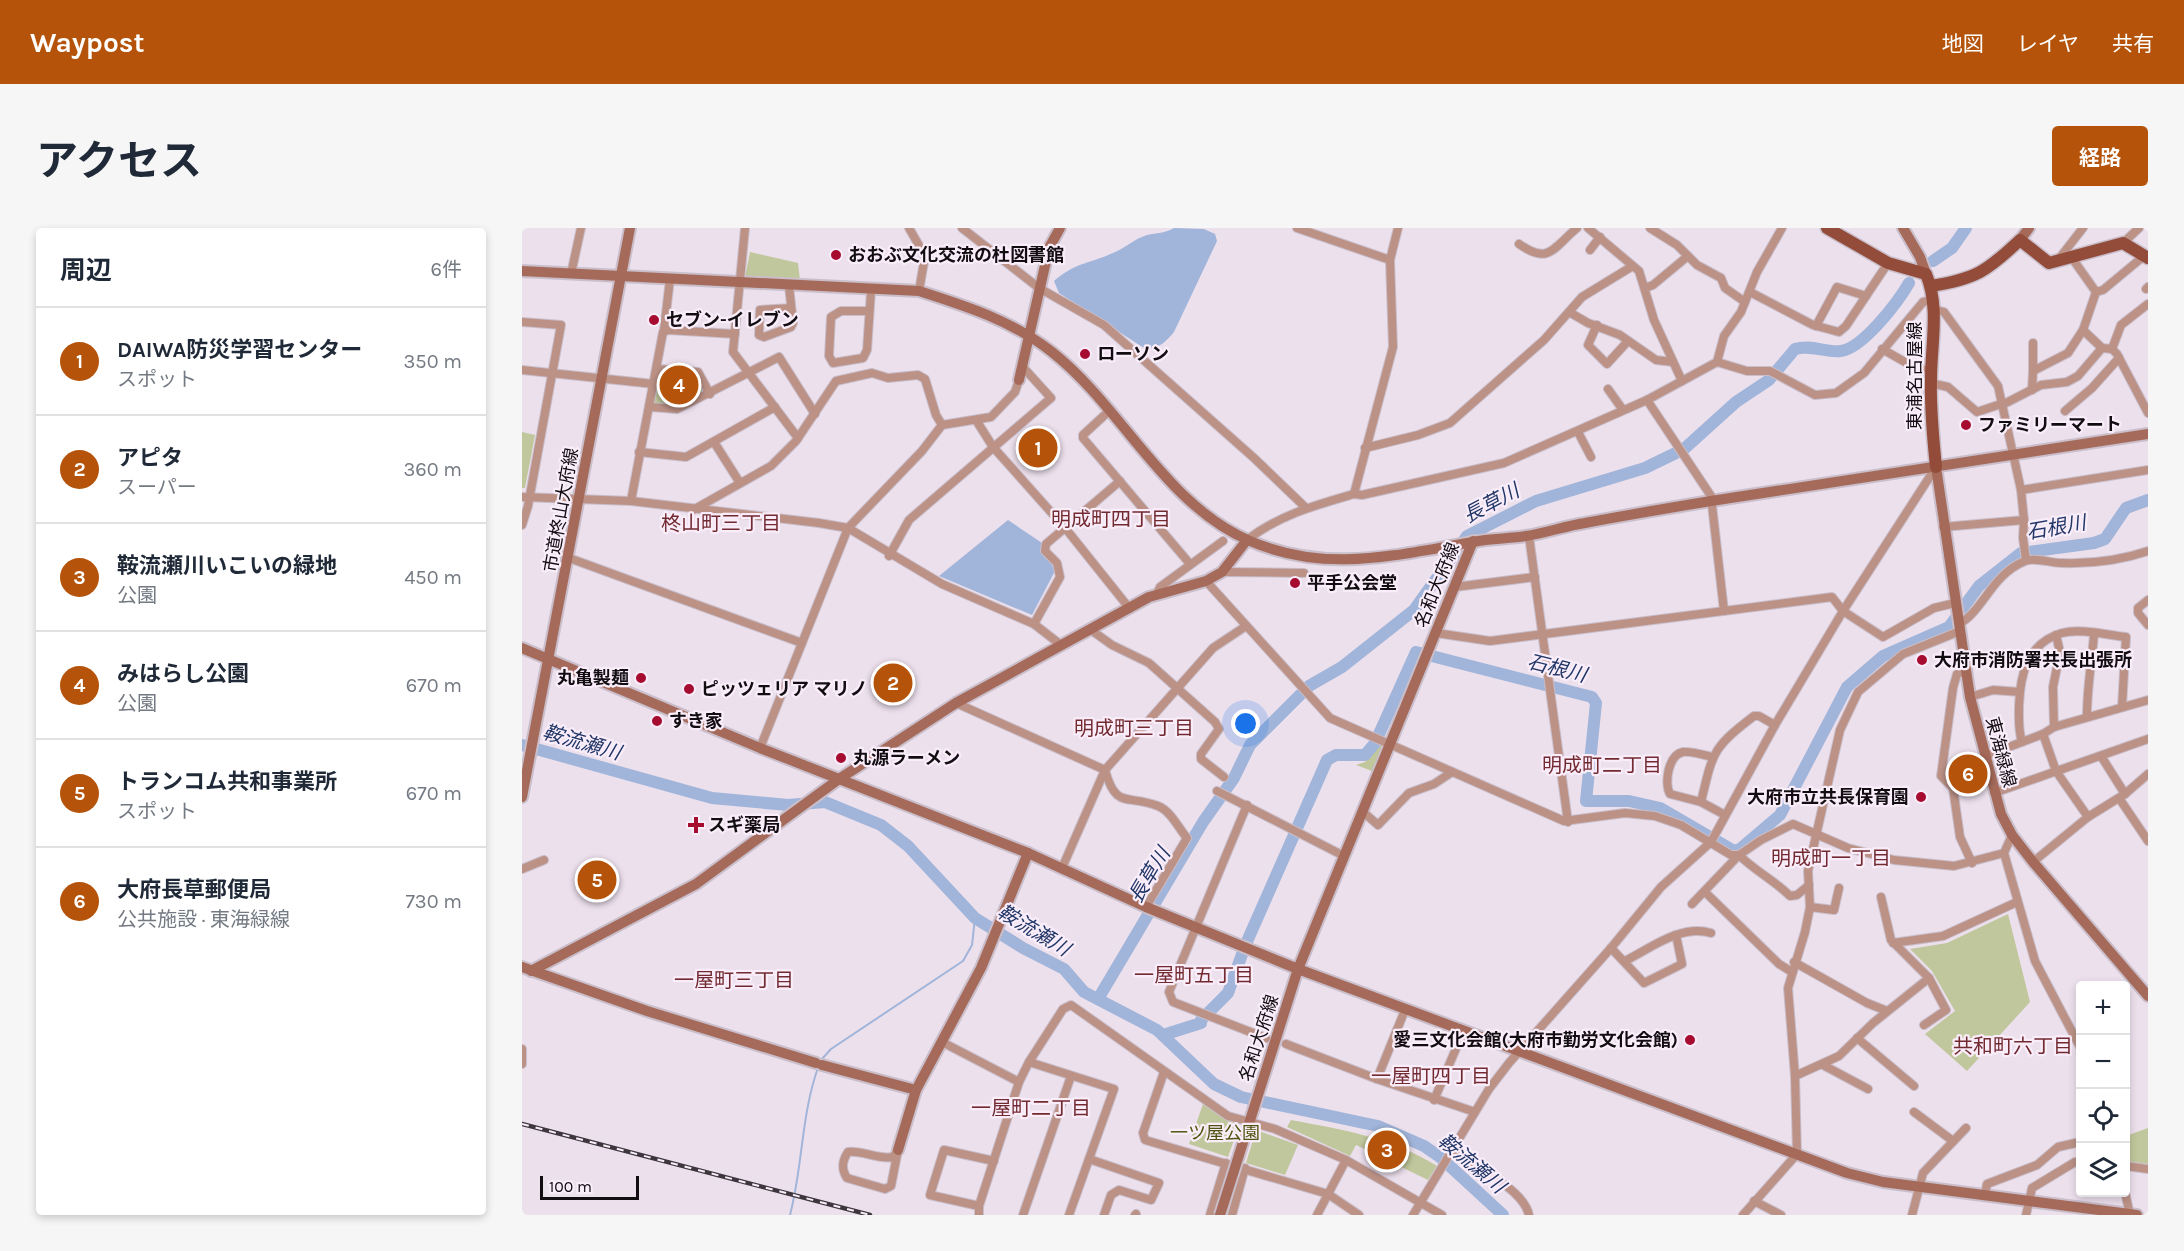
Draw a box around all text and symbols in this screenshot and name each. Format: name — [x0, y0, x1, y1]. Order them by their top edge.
text: Waypost — [30, 26, 145, 59]
text: 地図 — [1942, 32, 1984, 56]
text: レイヤ — [2017, 32, 2079, 56]
text: 共有 — [2112, 32, 2154, 56]
button: 経路 — [2052, 126, 2148, 186]
text: アクセス — [36, 136, 202, 186]
place label: おおぶ文化交流の杜図書館 — [848, 244, 1064, 266]
marker: おおぶ文化交流の杜図書館 — [829, 248, 843, 262]
text: 周辺 — [60, 255, 112, 286]
text: 6件 — [431, 258, 462, 281]
place label: セブン-イレブン — [666, 309, 799, 331]
marker: セブン-イレブン — [647, 313, 661, 327]
street label: 東浦名古屋線 — [1904, 322, 1926, 430]
text: DAIWA防災学習センター — [117, 337, 362, 363]
place label: ローソン — [1097, 343, 1169, 365]
marker: ローソン — [1078, 347, 1092, 361]
text: 1 — [76, 350, 83, 373]
text: 350 m — [404, 350, 462, 373]
pin: 4 — [660, 362, 698, 408]
text: スポット — [117, 368, 197, 391]
place label: ファミリーマート — [1978, 414, 2122, 436]
marker: ファミリーマート — [1959, 418, 1973, 432]
pin: 1 — [1018, 426, 1058, 470]
text: アピタ — [117, 445, 183, 471]
street label: 市道柊山大府線 — [539, 446, 583, 574]
text: 2 — [73, 458, 86, 481]
text: 360 m — [403, 458, 462, 481]
text: スーパー — [117, 476, 197, 499]
water label: 長草川 — [1459, 478, 1525, 528]
district label: 明成町四丁目 — [1051, 508, 1171, 531]
water label: 石根川 — [2025, 511, 2090, 544]
district label: 柊山町三丁目 — [661, 512, 781, 535]
street label: 名和大府線 — [1410, 539, 1464, 631]
text: 鞍流瀬川いこいの緑地 — [117, 553, 337, 579]
text: 3 — [73, 566, 86, 589]
text: 450 m — [404, 566, 462, 589]
place label: 平手公会堂 — [1307, 572, 1397, 594]
marker: 平手公会堂 — [1288, 576, 1302, 590]
text: 公園 — [117, 584, 157, 607]
place label: 大府市消防署共長出張所 — [1934, 649, 2132, 671]
water label: 石根川 — [1525, 650, 1591, 687]
marker: 大府市消防署共長出張所 — [1915, 653, 1929, 667]
pin: 2 — [874, 660, 913, 706]
text: みはらし公園 — [117, 661, 249, 687]
place label: 丸亀製麺 — [557, 667, 629, 689]
marker: 丸亀製麺 — [634, 671, 648, 685]
text: 4 — [74, 674, 85, 697]
text: 670 m — [406, 674, 462, 697]
place label: ピッツェリア マリノ — [701, 678, 868, 700]
marker: ピッツェリア マリノ — [682, 682, 696, 696]
text: 公園 — [117, 692, 157, 715]
your location — [1231, 709, 1260, 738]
place label: すき家 — [669, 710, 723, 732]
marker: すき家 — [650, 714, 664, 728]
street label: 東海緑線 — [1981, 714, 2021, 790]
district label: 明成町三丁目 — [1074, 717, 1194, 740]
water label: 鞍流瀬川 — [540, 720, 625, 765]
place label: 丸源ラーメン — [853, 747, 960, 769]
marker: 丸源ラーメン — [834, 751, 848, 765]
pin: 6 — [1948, 752, 1988, 796]
district label: 明成町二丁目 — [1542, 754, 1662, 777]
text: トランコム共和事業所 — [117, 769, 337, 795]
text: 5 — [74, 782, 85, 805]
text: 670 m — [406, 782, 462, 805]
place label: 大府市立共長保育園 — [1747, 786, 1909, 808]
marker: 大府市立共長保育園 — [1914, 790, 1928, 804]
text: スポット — [117, 800, 197, 823]
place label: スギ薬局 — [708, 814, 780, 836]
marker: スギ薬局 — [689, 818, 703, 832]
water label: 長草川 — [1124, 842, 1176, 907]
district label: 明成町一丁目 — [1771, 847, 1891, 870]
pin: 5 — [578, 858, 616, 902]
text: 大府長草郵便局 — [117, 877, 271, 903]
text: 6 — [73, 890, 86, 913]
text: 730 m — [405, 890, 462, 913]
water label: 鞍流瀬川 — [994, 900, 1076, 962]
text: 公共施設 · 東海緑線 — [117, 908, 290, 931]
district label: 一屋町五丁目 — [1134, 964, 1254, 987]
district label: 一屋町三丁目 — [674, 969, 794, 992]
map controls — [2076, 981, 2130, 1197]
button: + — [2076, 981, 2130, 1035]
street label: 名和大府線 — [1235, 992, 1283, 1084]
place label: 愛三文化会館(大府市勤労文化会館) — [1394, 1029, 1678, 1051]
marker: 愛三文化会館(大府市勤労文化会館) — [1683, 1033, 1697, 1047]
district label: 共和町六丁目 — [1953, 1035, 2073, 1058]
button: − — [2076, 1035, 2130, 1089]
district label: 一屋町四丁目 — [1371, 1065, 1491, 1088]
button: locate — [2076, 1089, 2130, 1143]
district label: 一屋町二丁目 — [971, 1097, 1091, 1120]
park label: 一ツ屋公園 — [1170, 1122, 1260, 1144]
pin: 3 — [1368, 1128, 1406, 1172]
water label: 鞍流瀬川 — [1434, 1129, 1511, 1199]
button: layers — [2076, 1143, 2130, 1197]
scale bar — [540, 1173, 639, 1200]
text: 100 m — [549, 1177, 592, 1196]

